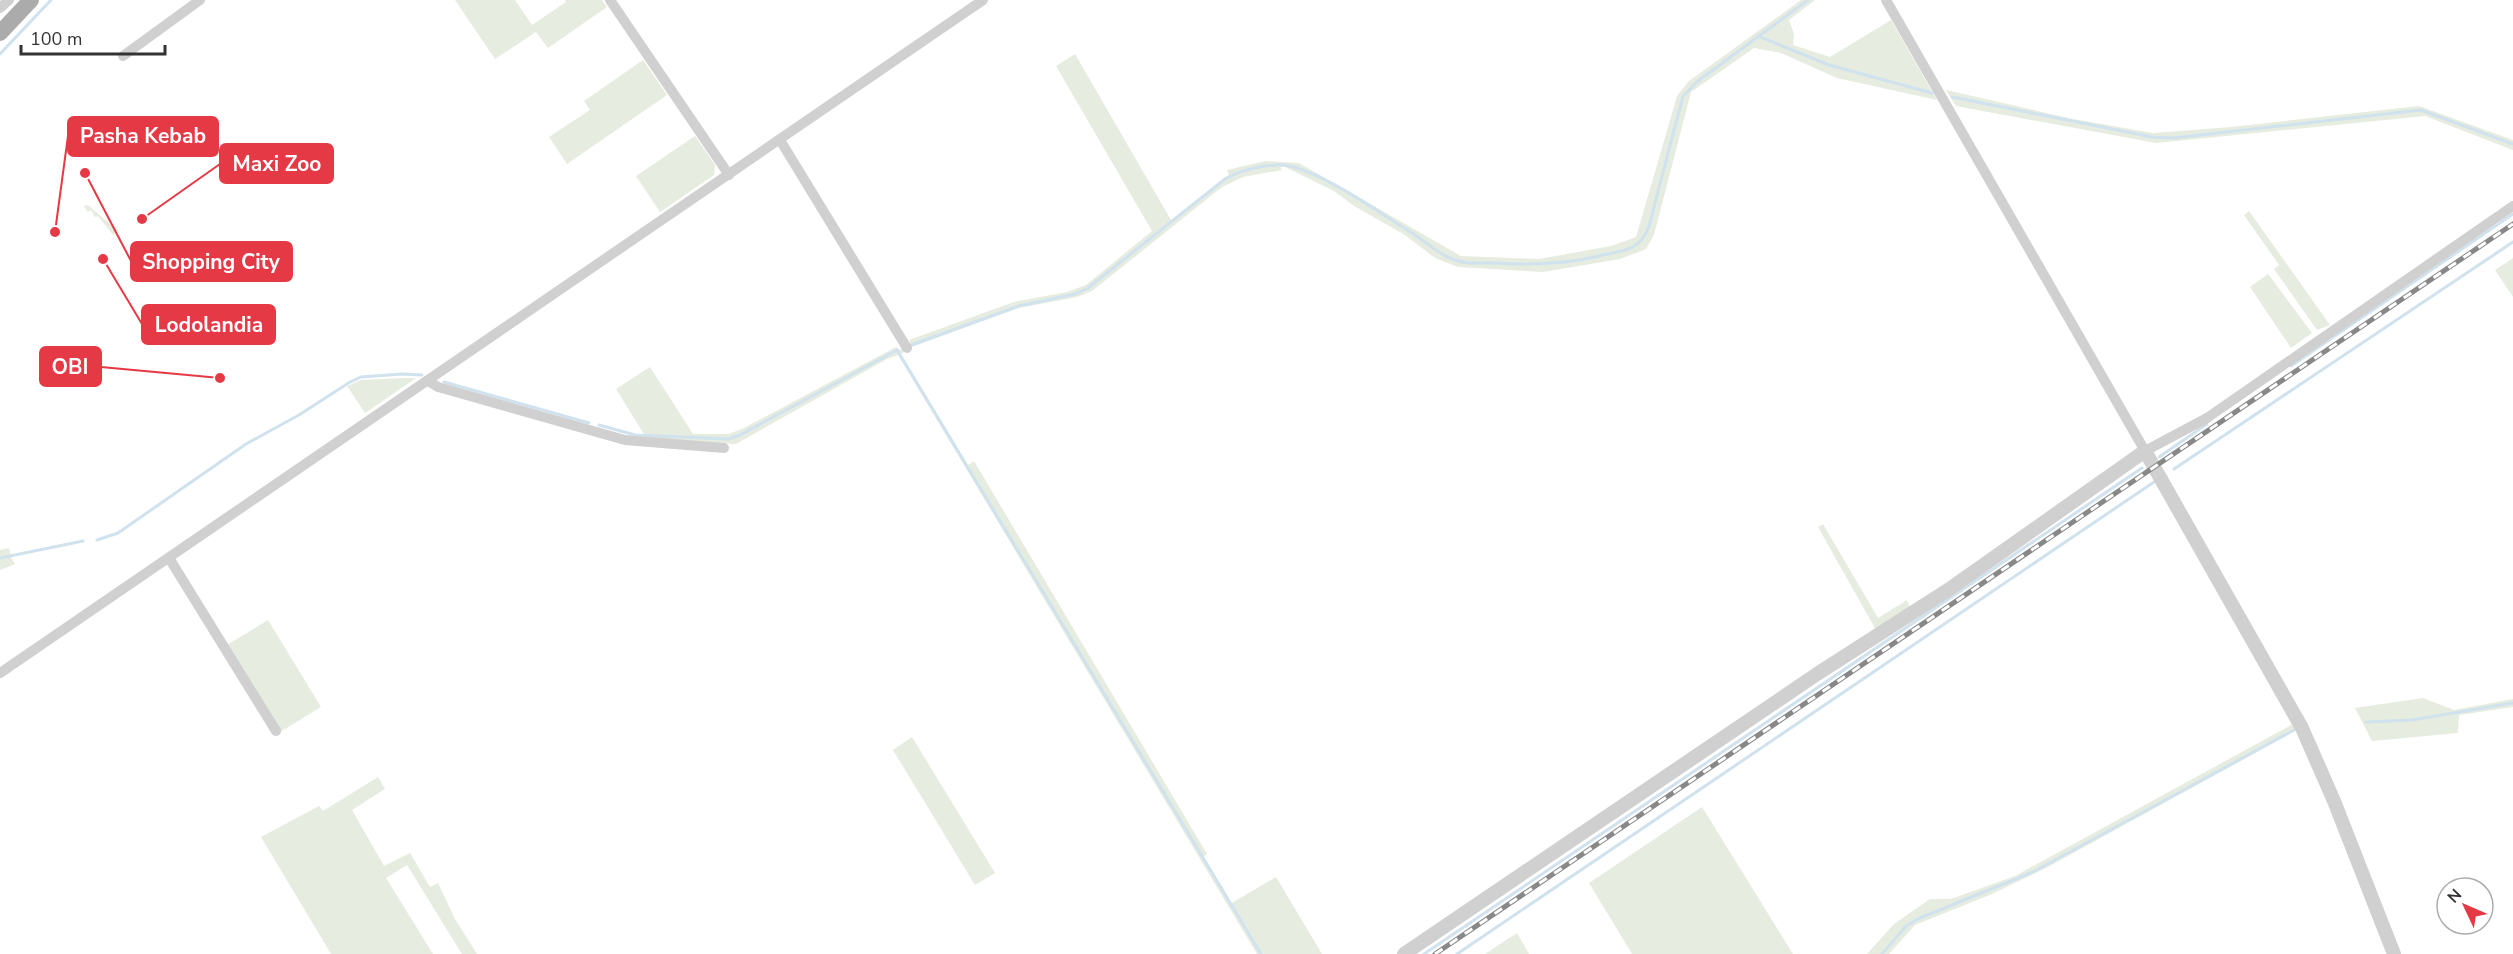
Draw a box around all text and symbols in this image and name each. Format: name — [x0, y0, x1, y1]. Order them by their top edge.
scale bar — [21, 18, 165, 56]
text: 100 m — [30, 27, 82, 51]
callout: Pasha Kebab — [68, 117, 218, 156]
text: Pasha Kebab — [80, 122, 206, 150]
callout: Maxi Zoo — [220, 144, 333, 183]
text: Maxi Zoo — [233, 150, 321, 178]
callout: Shopping City — [131, 242, 292, 281]
text: Shopping City — [142, 248, 281, 276]
callout: Lodolandia — [142, 305, 275, 344]
text: Lodolandia — [155, 311, 263, 339]
callout: OBI — [40, 347, 101, 386]
text: OBI — [52, 353, 88, 381]
north arrow — [2435, 876, 2495, 936]
text: N — [2443, 884, 2467, 908]

